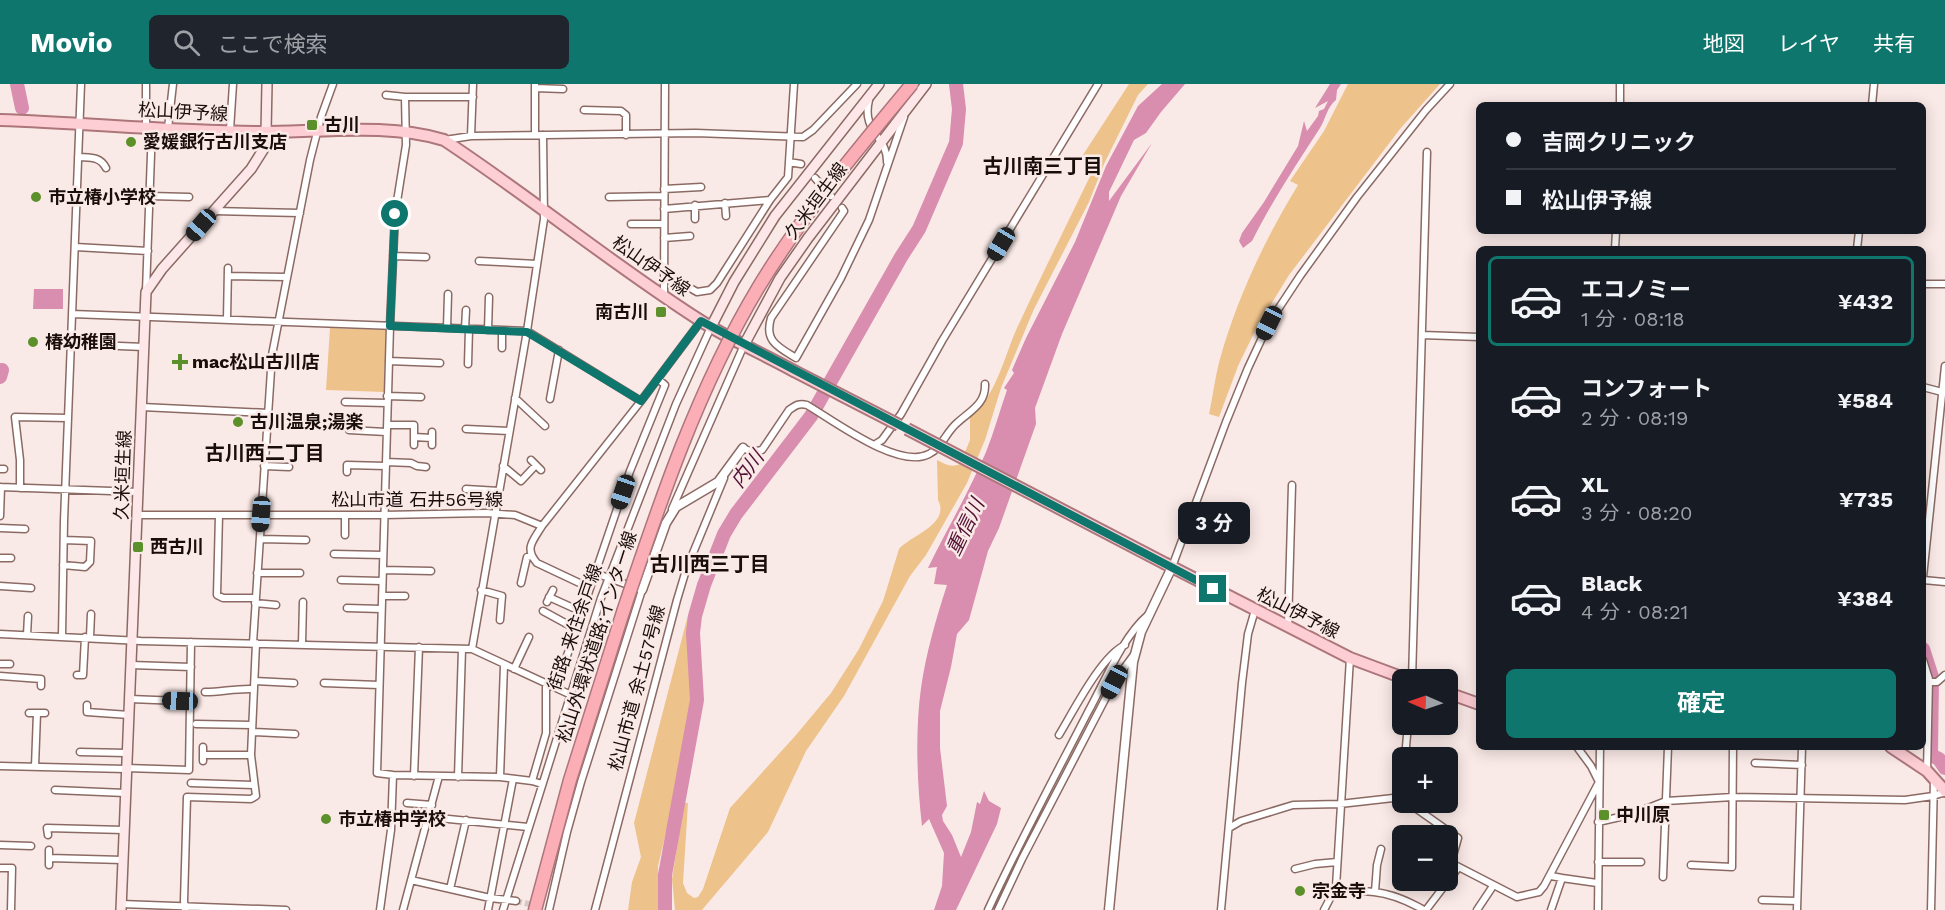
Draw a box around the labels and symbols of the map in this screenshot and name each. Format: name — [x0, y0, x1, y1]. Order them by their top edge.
street label: 松山伊予線 — [138, 99, 229, 124]
place label: 古川 — [324, 114, 360, 135]
marker: 古川 — [305, 118, 319, 132]
place label: 愛媛銀行古川支店 — [143, 131, 287, 152]
marker: 愛媛銀行古川支店 — [124, 135, 138, 149]
district label: 古川南三丁目 — [983, 154, 1103, 178]
street label: 久米垣生線 — [780, 158, 851, 243]
place label: 市立椿小学校 — [48, 186, 156, 207]
marker: 市立椿小学校 — [29, 190, 43, 204]
route start — [381, 200, 408, 227]
car — [182, 206, 220, 244]
car — [984, 224, 1018, 264]
street label: 松山伊予線 — [608, 231, 694, 300]
place label: 南古川 — [595, 301, 649, 322]
car — [1253, 303, 1285, 343]
marker: 南古川 — [654, 305, 668, 319]
place label: 椿幼稚園 — [45, 331, 117, 352]
marker: 椿幼稚園 — [26, 335, 40, 349]
place label: mac松山古川店 — [192, 351, 320, 372]
marker: mac松山古川店 — [173, 355, 187, 369]
place label: 古川温泉;湯楽 — [250, 411, 363, 432]
marker: 古川温泉;湯楽 — [231, 415, 245, 429]
street label: 久米垣生線 — [110, 430, 135, 520]
district label: 古川西二丁目 — [205, 441, 325, 465]
water label: 内川 — [725, 444, 770, 492]
car — [609, 472, 637, 512]
street label: 松山市道 石井56号線 — [331, 489, 503, 510]
water label: 重信川 — [941, 493, 990, 559]
car — [251, 495, 271, 533]
callout: 3 分 — [1177, 502, 1249, 544]
street label: 松山外環状道路;インター線 — [552, 528, 641, 745]
place label: 西古川 — [150, 536, 204, 557]
marker: 西古川 — [131, 540, 145, 554]
district label: 古川西三丁目 — [650, 552, 770, 576]
street label: 街路 来住余戸線 — [543, 561, 606, 693]
route end — [1199, 575, 1226, 602]
street label: 松山伊予線 — [1253, 583, 1343, 642]
street label: 松山市道 余土57号線 — [604, 603, 669, 773]
car — [1098, 662, 1130, 702]
north arrow — [1392, 669, 1458, 735]
car — [162, 691, 198, 711]
place label: 中川原 — [1616, 804, 1670, 825]
place label: 市立椿中学校 — [338, 808, 446, 829]
marker: 中川原 — [1597, 808, 1611, 822]
marker: 市立椿中学校 — [319, 812, 333, 826]
place label: 宗金寺 — [1312, 880, 1366, 901]
marker: 宗金寺 — [1293, 884, 1307, 898]

